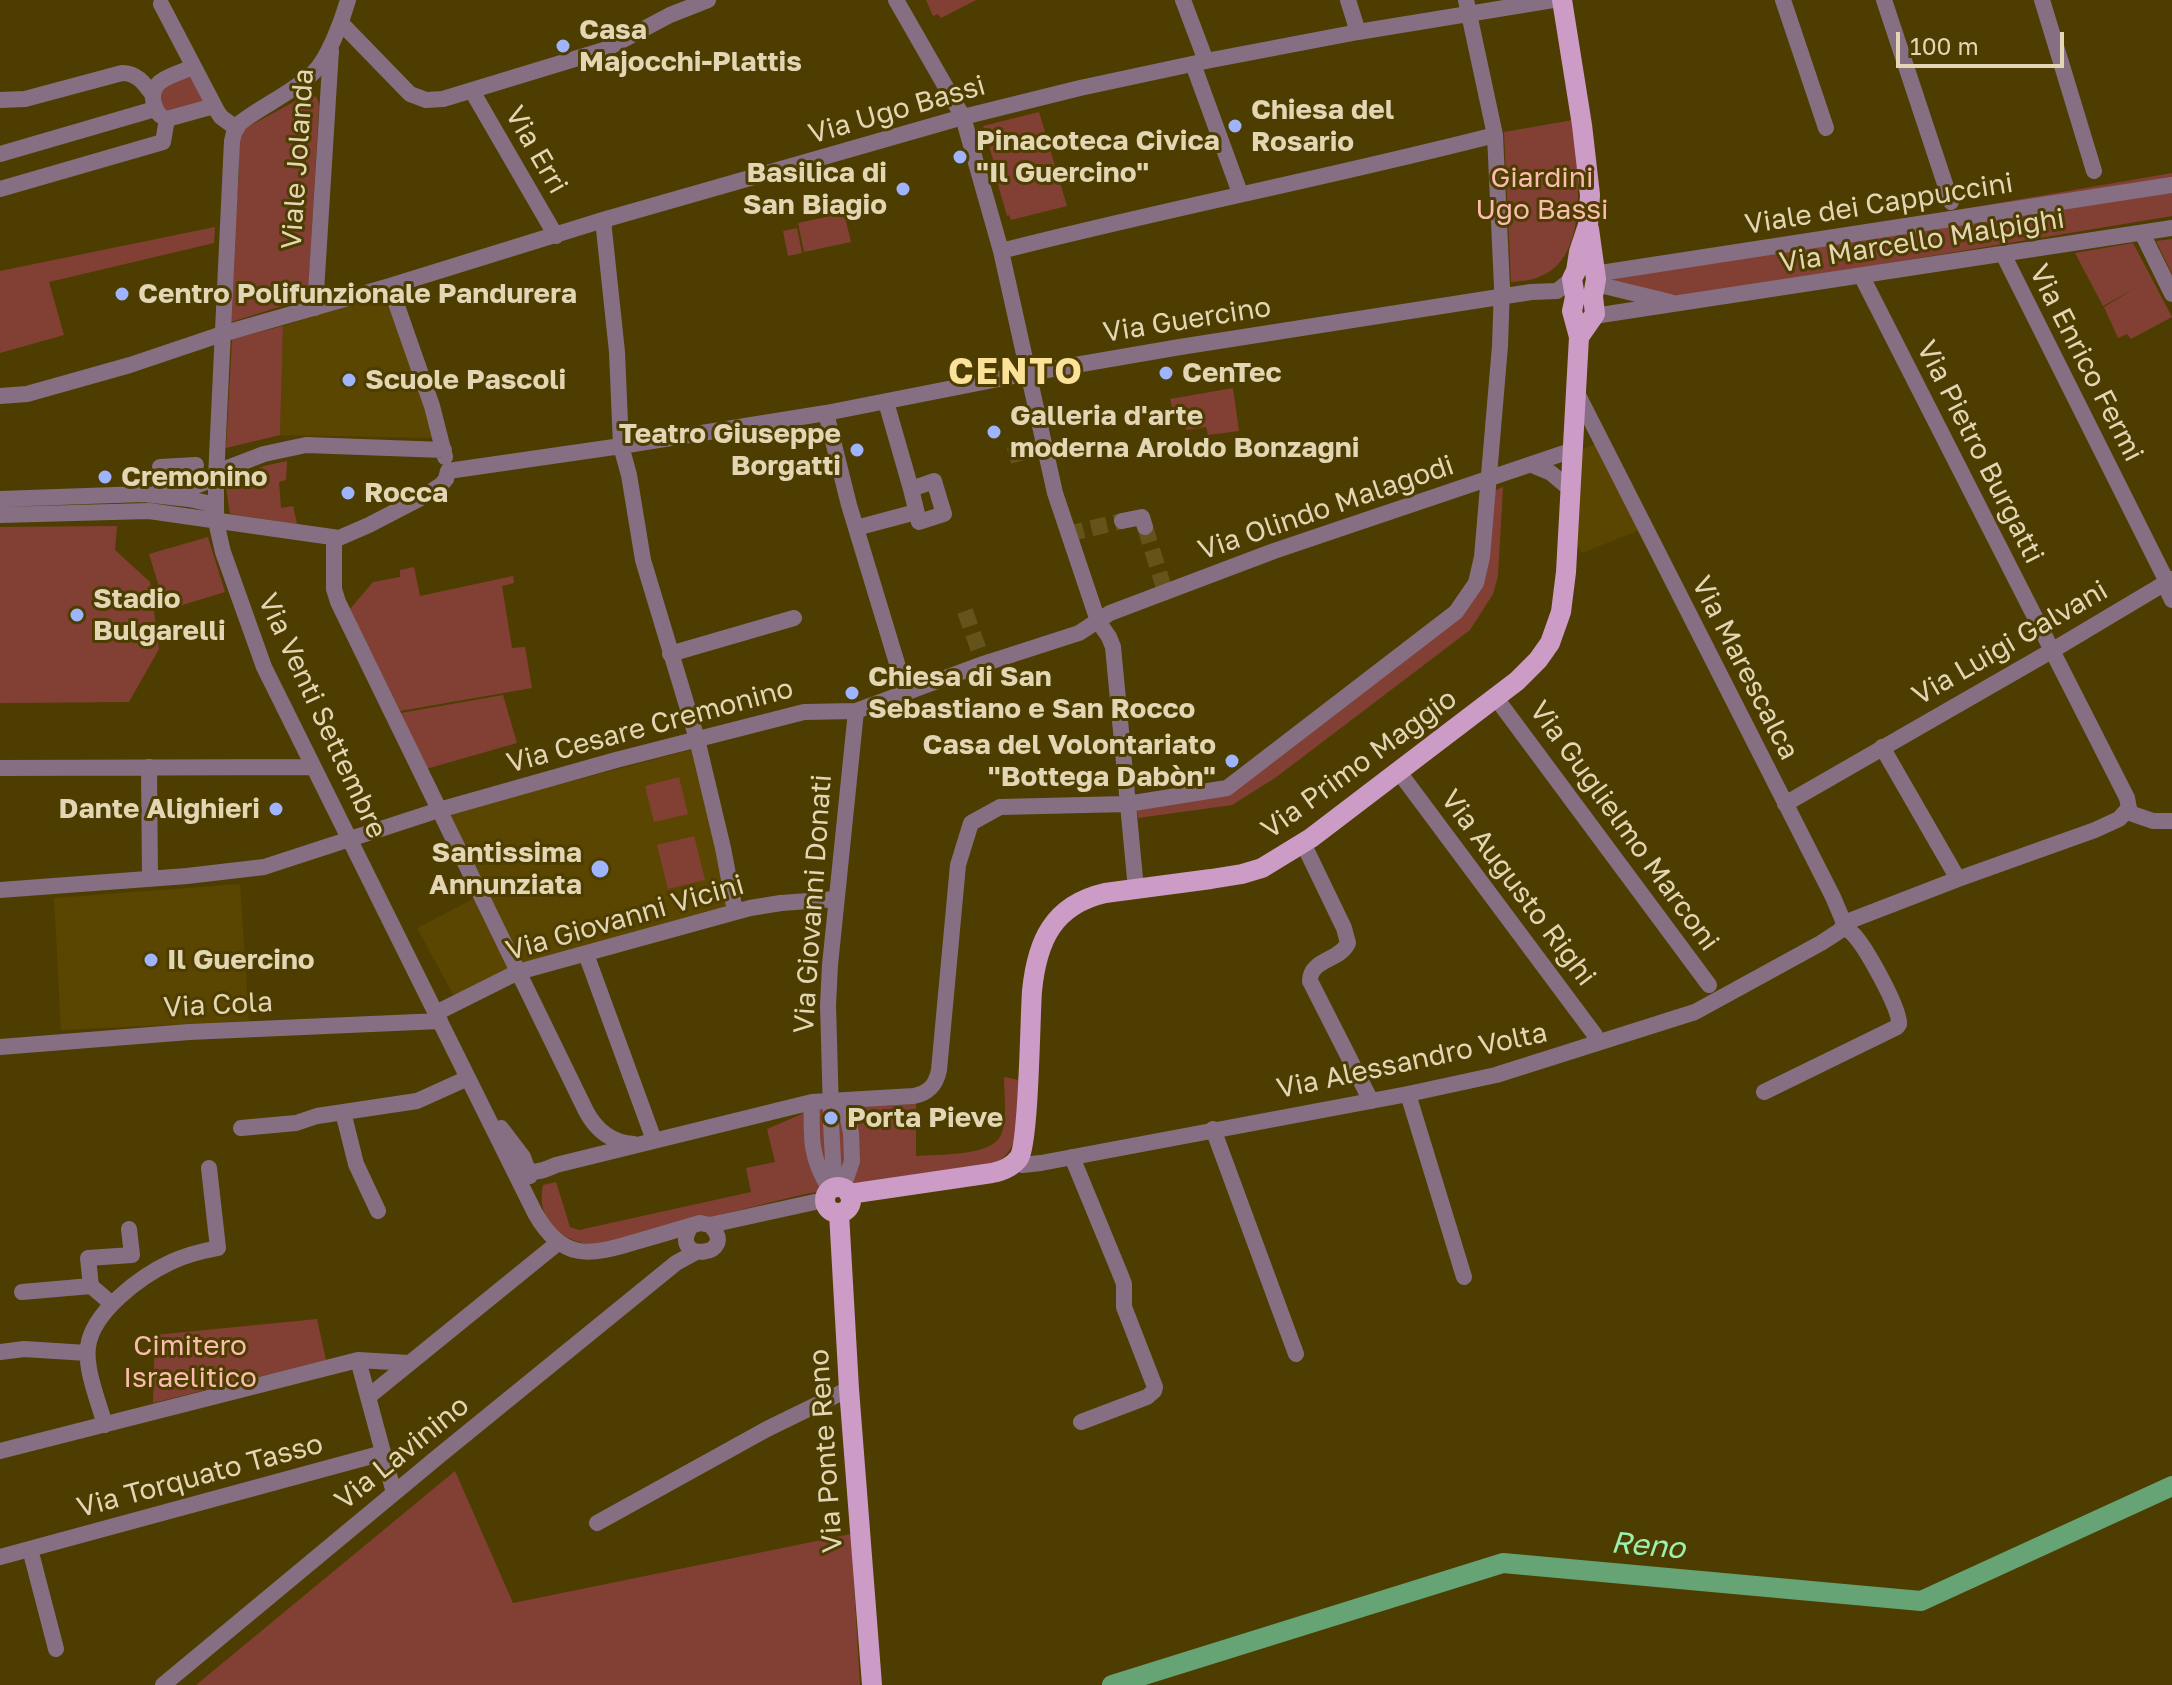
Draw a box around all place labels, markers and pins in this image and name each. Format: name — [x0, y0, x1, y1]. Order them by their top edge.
place label: Casa Majocchi-Plattis — [579, 13, 802, 79]
marker: Casa Majocchi-Plattis — [554, 37, 572, 55]
place label: Chiesa del Rosario — [1251, 93, 1394, 159]
marker: Chiesa del Rosario — [1226, 117, 1244, 135]
place label: Pinacoteca Civica "Il Guercino" — [976, 124, 1220, 190]
marker: Pinacoteca Civica "Il Guercino" — [951, 148, 969, 166]
place label: Basilica di San Biagio — [743, 156, 887, 222]
marker: Basilica di San Biagio — [894, 180, 912, 198]
place label: Centro Polifunzionale Pandurera — [138, 277, 577, 311]
marker: Centro Polifunzionale Pandurera — [113, 285, 131, 303]
place label: CenTec — [1182, 356, 1282, 390]
place label: Scuole Pascoli — [365, 363, 566, 397]
marker: CenTec — [1157, 364, 1175, 382]
marker: Scuole Pascoli — [340, 371, 358, 389]
place label: Galleria d'arte moderna Aroldo Bonzagni — [1010, 399, 1359, 465]
place label: Teatro Giuseppe Borgatti — [619, 417, 841, 483]
marker: Galleria d'arte moderna Aroldo Bonzagni — [985, 423, 1003, 441]
marker: Teatro Giuseppe Borgatti — [848, 441, 866, 459]
place label: Cremonino — [121, 460, 268, 494]
marker: Cremonino — [96, 468, 114, 486]
place label: Rocca — [364, 476, 448, 510]
marker: Rocca — [339, 484, 357, 502]
place label: Stadio Bulgarelli — [93, 582, 226, 648]
marker: Stadio Bulgarelli — [68, 606, 86, 624]
place label: Chiesa di San Sebastiano e San Rocco — [868, 660, 1195, 726]
marker: Chiesa di San Sebastiano e San Rocco — [843, 684, 861, 702]
place label: Casa del Volontariato "Bottega Dabòn" — [923, 728, 1216, 794]
marker: Casa del Volontariato "Bottega Dabòn" — [1223, 752, 1241, 770]
place label: Dante Alighieri — [58, 792, 260, 826]
marker: Dante Alighieri — [267, 800, 285, 818]
place label: Santissima Annunziata — [429, 836, 582, 902]
marker: Santissima Annunziata — [589, 858, 611, 880]
place label: Il Guercino — [167, 943, 315, 977]
marker: Il Guercino — [142, 951, 160, 969]
place label: Porta Pieve — [847, 1101, 1003, 1135]
marker: Porta Pieve — [822, 1109, 840, 1127]

